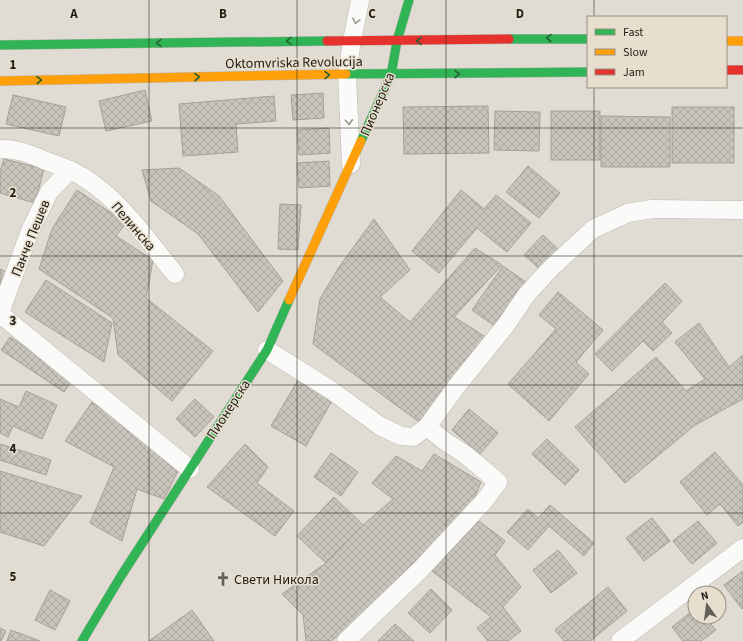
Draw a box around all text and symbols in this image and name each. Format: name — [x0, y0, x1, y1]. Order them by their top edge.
text: A — [69, 5, 78, 23]
text: B — [219, 5, 227, 23]
text: C — [368, 5, 376, 23]
text: D — [516, 5, 524, 23]
legend — [587, 16, 727, 88]
one-way arrow — [353, 17, 361, 24]
text: Fast — [623, 24, 643, 41]
one-way arrow — [546, 34, 552, 42]
one-way arrow — [416, 36, 422, 45]
one-way arrow — [286, 37, 292, 45]
one-way arrow — [156, 39, 162, 47]
text: Slow — [623, 44, 648, 61]
street label: Oktomvriska Revolucija — [225, 52, 363, 74]
text: 1 — [10, 56, 17, 74]
text: Jam — [623, 64, 645, 81]
street label: Пионерска — [356, 69, 400, 139]
one-way arrow — [454, 70, 460, 78]
one-way arrow — [324, 71, 330, 79]
one-way arrow — [194, 73, 200, 81]
one-way arrow — [36, 76, 42, 84]
one-way arrow — [344, 119, 353, 125]
text: 2 — [10, 184, 17, 202]
street label: Панче Пешев — [6, 197, 55, 280]
street label: Пелинска — [106, 198, 160, 256]
text: 3 — [10, 312, 17, 330]
street label: Пионерска — [202, 376, 256, 443]
text: 4 — [10, 440, 17, 458]
text: 5 — [10, 568, 17, 586]
place label: Свети Никола — [234, 570, 319, 590]
church icon: Свети Никола — [215, 571, 231, 587]
north arrow — [687, 585, 727, 625]
text: N — [699, 588, 710, 604]

